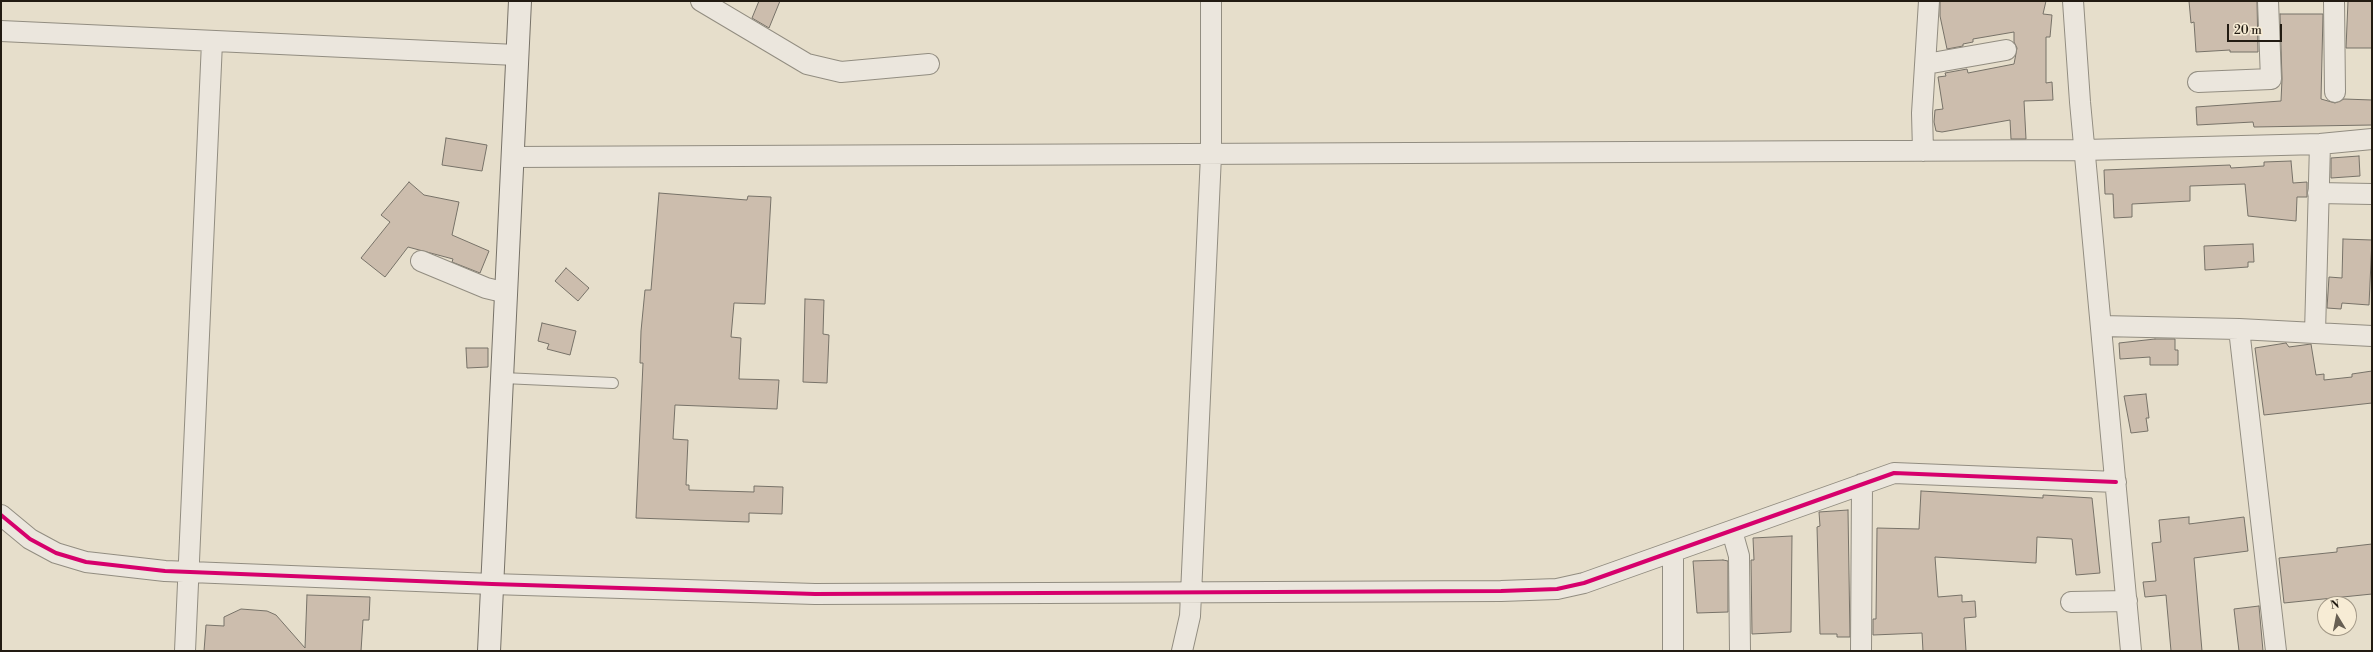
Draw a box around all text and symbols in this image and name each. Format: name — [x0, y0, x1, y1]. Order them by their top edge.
scale bar — [2229, 16, 2284, 42]
text: 20 m — [2234, 23, 2262, 38]
north arrow — [2317, 596, 2357, 636]
text: N — [2330, 598, 2341, 613]

